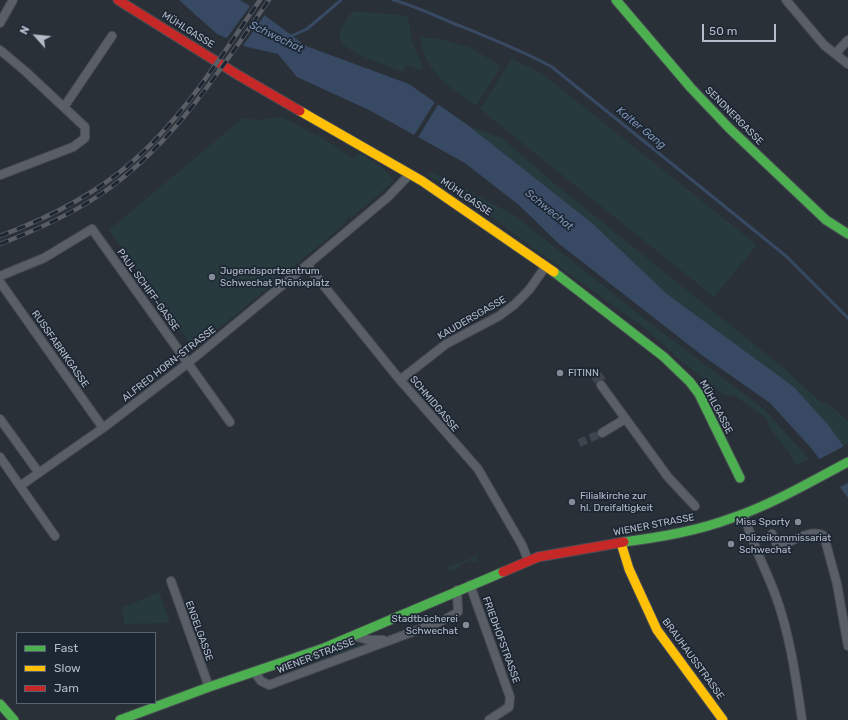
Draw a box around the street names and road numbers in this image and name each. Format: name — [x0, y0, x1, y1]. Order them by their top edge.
street label: MÜHLGASSE — [160, 9, 216, 51]
street label: SENDNERGASSE — [702, 84, 766, 148]
street label: MÜHLGASSE — [438, 175, 494, 219]
street label: PAUL SCHIFF-GASSE — [114, 247, 182, 333]
street label: KAUDERSGASSE — [436, 294, 508, 342]
street label: RUSSFABRIKGASSE — [29, 308, 91, 390]
street label: ALFRED HORN-STRASSE — [120, 324, 218, 404]
street label: SCHMIDGASSE — [407, 374, 461, 434]
street label: MÜHLGASSE — [697, 378, 735, 436]
street label: WIENER STRASSE — [612, 511, 696, 539]
street label: FRIEDHOFSTRASSE — [480, 595, 522, 685]
street label: ENGELGASSE — [183, 599, 215, 663]
street label: BRAUHAUSSTRASSE — [660, 616, 726, 702]
street label: WIENER STRASSE — [275, 636, 357, 676]

